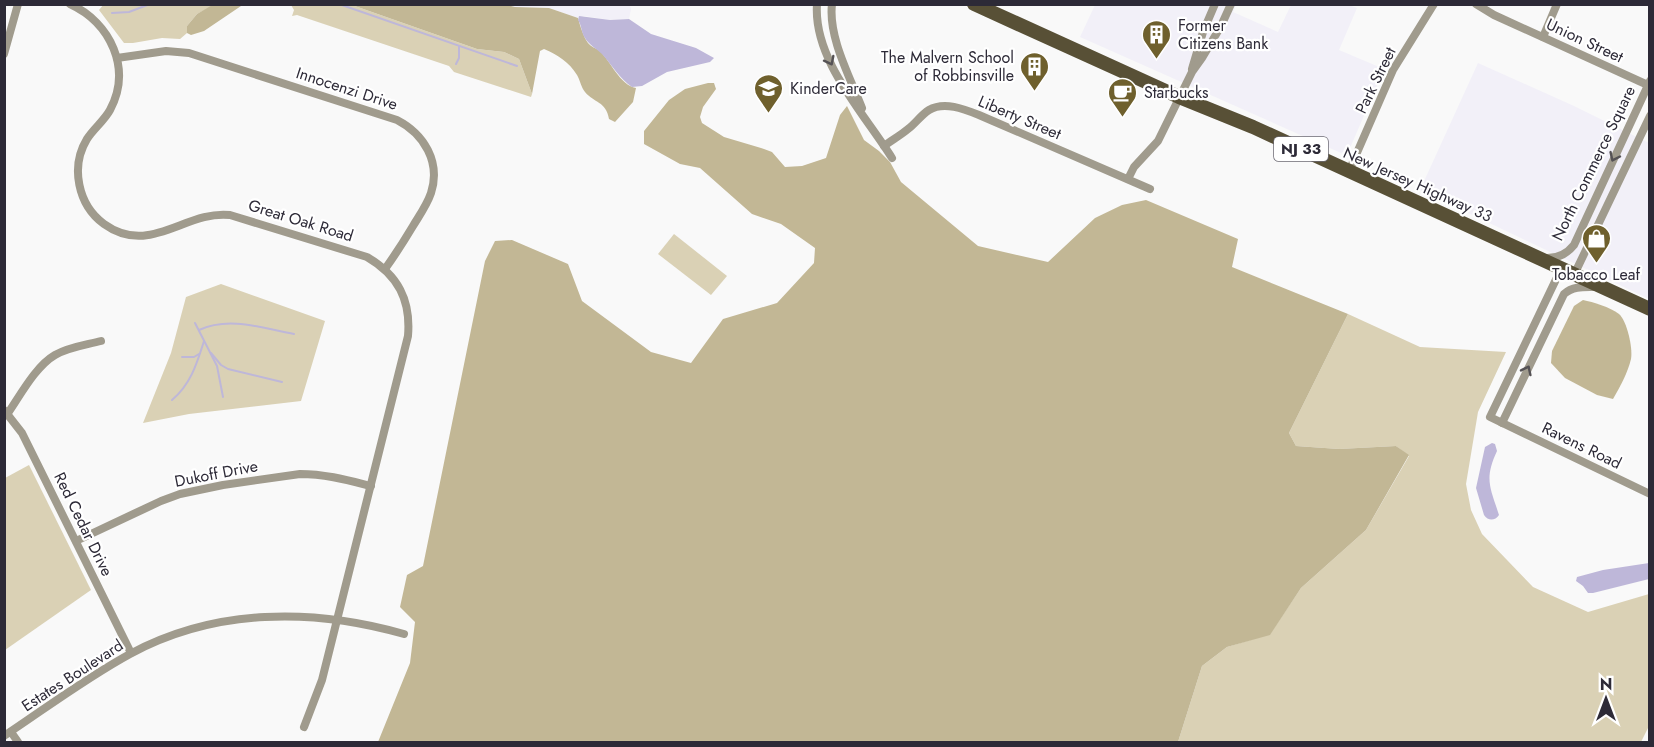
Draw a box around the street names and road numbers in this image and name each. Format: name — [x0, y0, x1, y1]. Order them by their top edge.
street label: Union Street — [1542, 13, 1627, 68]
street label: Park Street — [1349, 43, 1402, 117]
street label: Innocenzi Drive — [293, 61, 401, 116]
street label: North Commerce Square — [1546, 82, 1641, 245]
street label: Liberty Street — [975, 90, 1065, 145]
road number: NJ 33 — [1274, 137, 1328, 161]
street label: New Jersey Highway 33 — [1340, 141, 1496, 228]
street label: Great Oak Road — [245, 194, 356, 247]
street label: Ravens Road — [1538, 416, 1625, 475]
street label: Dukoff Drive — [173, 454, 260, 493]
street label: Red Cedar Drive — [48, 468, 119, 580]
street label: Estates Boulevard — [17, 634, 128, 717]

